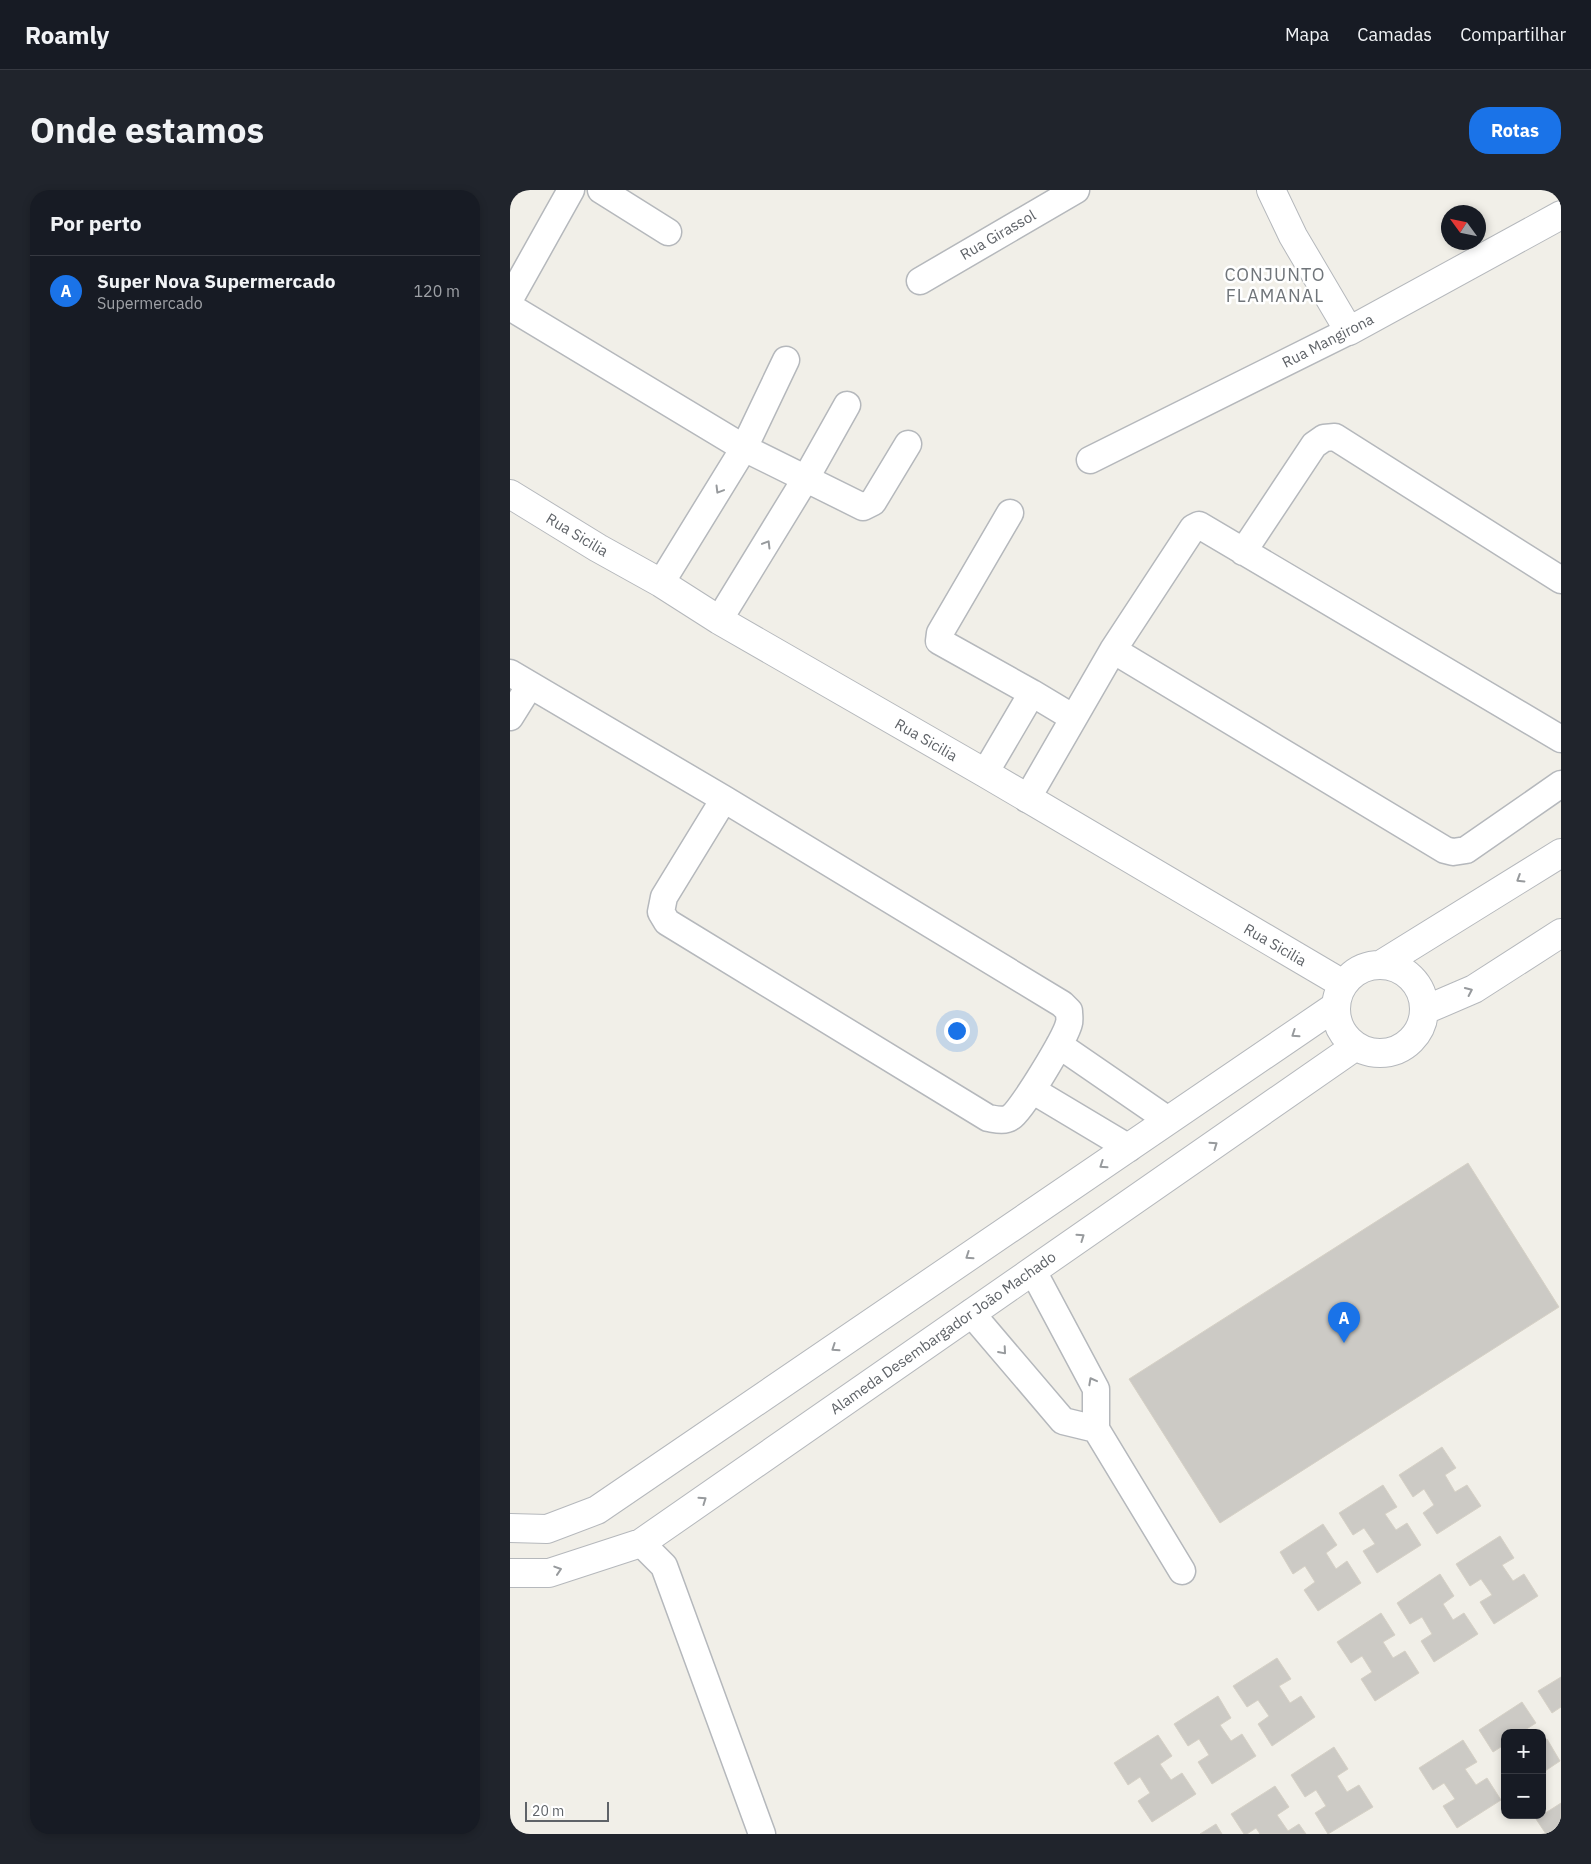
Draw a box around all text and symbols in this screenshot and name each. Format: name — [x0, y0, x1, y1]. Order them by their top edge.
text: Roamly — [25, 19, 109, 51]
text: Mapa — [1285, 23, 1329, 46]
text: Camadas — [1357, 23, 1432, 46]
text: Compartilhar — [1460, 23, 1566, 46]
text: Onde estamos — [30, 107, 264, 153]
button: Rotas — [1469, 107, 1561, 154]
street label: Rua Girassol — [956, 205, 1039, 264]
north arrow — [1441, 205, 1486, 250]
text: Por perto — [50, 209, 142, 237]
district label: CONJUNTO FLAMANAL — [1224, 263, 1326, 307]
text: Super Nova Supermercado — [97, 269, 335, 293]
text: A — [61, 281, 71, 301]
text: 120 m — [413, 281, 460, 301]
text: Supermercado — [97, 293, 203, 313]
street label: Rua Mangirona — [1279, 309, 1377, 372]
one-way arrow — [715, 484, 725, 493]
street label: Rua Sicilia — [543, 509, 612, 561]
one-way arrow — [760, 541, 770, 550]
street label: Rua Sicilia — [892, 714, 961, 765]
one-way arrow — [1516, 872, 1525, 882]
street label: Rua Sicilia — [1241, 919, 1310, 970]
one-way arrow — [1464, 987, 1473, 997]
your location — [944, 1018, 970, 1044]
one-way arrow — [1292, 1028, 1301, 1037]
one-way arrow — [1208, 1142, 1218, 1151]
one-way arrow — [1100, 1159, 1109, 1168]
one-way arrow — [1075, 1234, 1084, 1243]
street label: Alameda Desembargador João Machado — [826, 1247, 1059, 1418]
one-way arrow — [965, 1250, 974, 1260]
pin: A — [1328, 1302, 1360, 1343]
one-way arrow — [831, 1342, 841, 1351]
one-way arrow — [997, 1345, 1006, 1354]
one-way arrow — [1088, 1377, 1098, 1386]
one-way arrow — [697, 1497, 707, 1506]
one-way arrow — [554, 1566, 562, 1576]
map controls — [1501, 1729, 1546, 1819]
button: + — [1501, 1729, 1546, 1774]
button: − — [1501, 1774, 1546, 1819]
scale bar — [525, 1799, 609, 1822]
text: 20 m — [532, 1802, 564, 1820]

